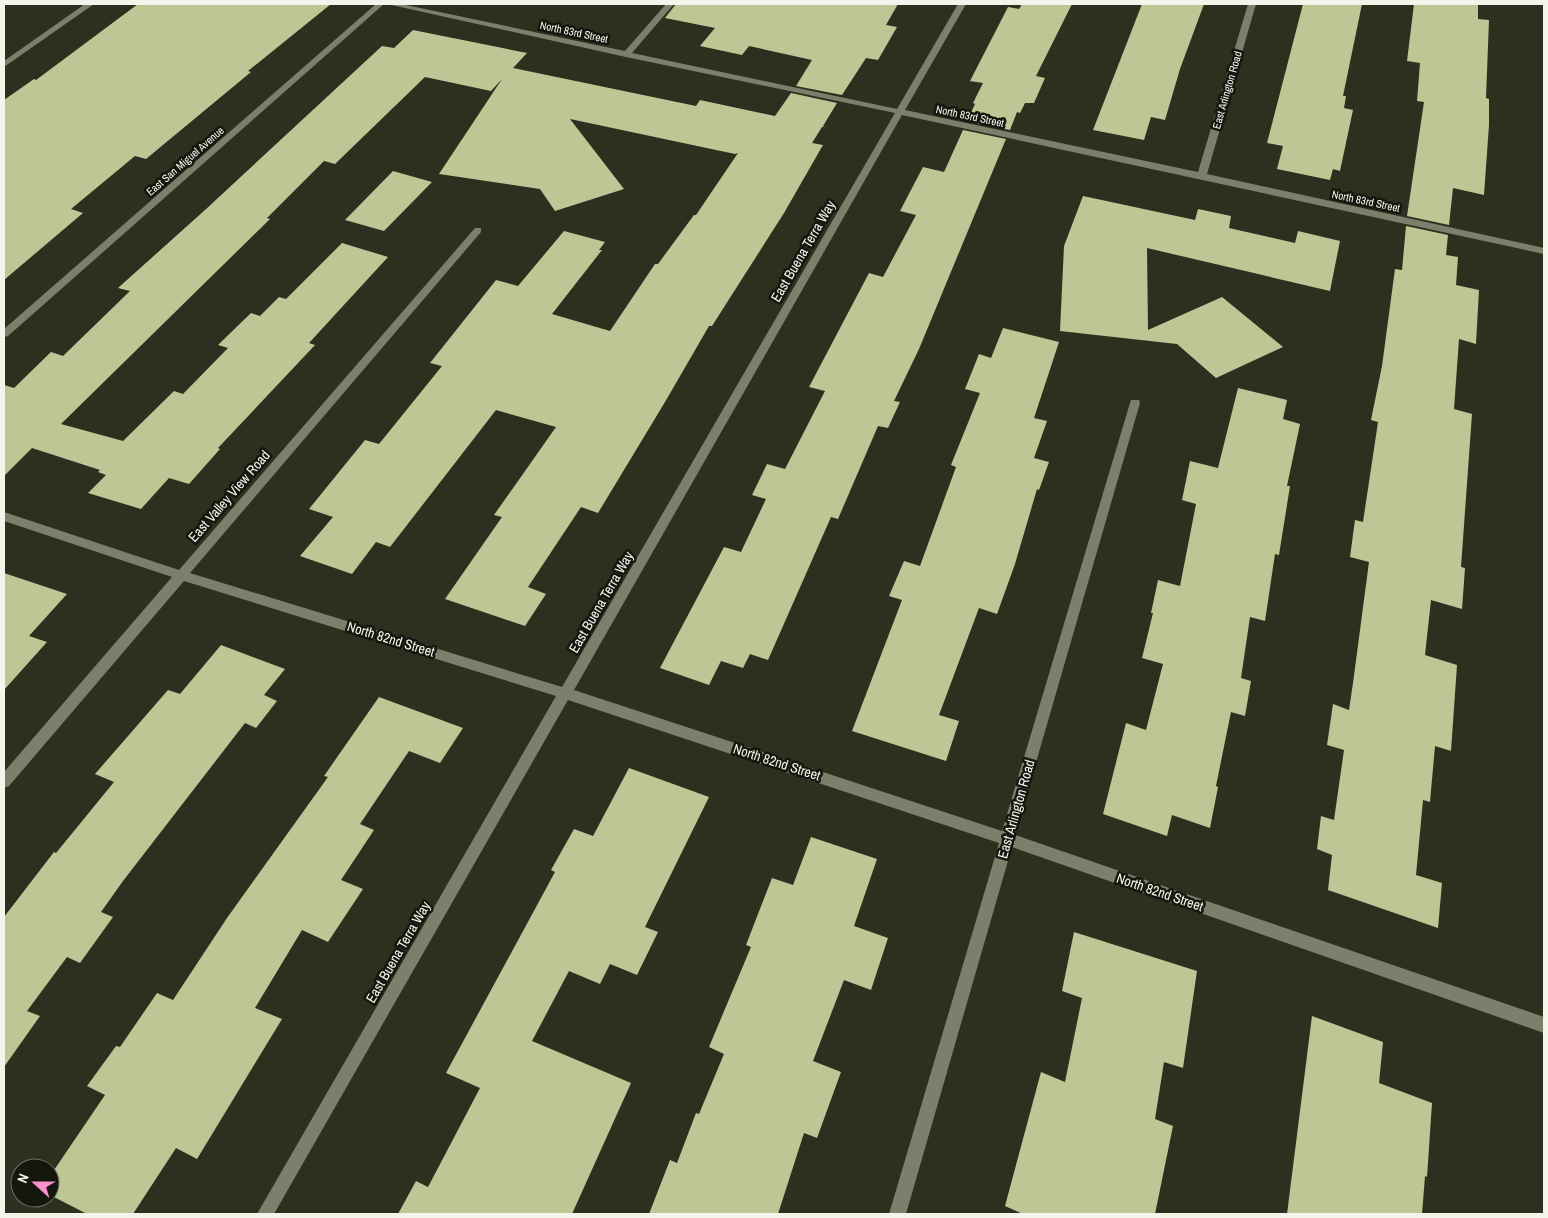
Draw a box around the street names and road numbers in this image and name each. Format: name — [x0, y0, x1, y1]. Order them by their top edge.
street label: North 83rd Street — [539, 18, 610, 46]
street label: East Arlington Road — [1209, 50, 1245, 130]
street label: North 83rd Street — [935, 102, 1006, 130]
street label: East San Miguel Avenue — [143, 123, 227, 199]
street label: North 83rd Street — [1331, 187, 1402, 215]
street label: East Buena Terra Way — [767, 197, 839, 305]
street label: East Valley View Road — [184, 446, 274, 546]
street label: East Buena Terra Way — [565, 548, 637, 656]
street label: North 82nd Street — [345, 617, 437, 661]
street label: North 82nd Street — [731, 739, 823, 785]
street label: East Arlington Road — [993, 757, 1039, 861]
street label: North 82nd Street — [1114, 869, 1206, 915]
street label: East Buena Terra Way — [362, 898, 434, 1006]

